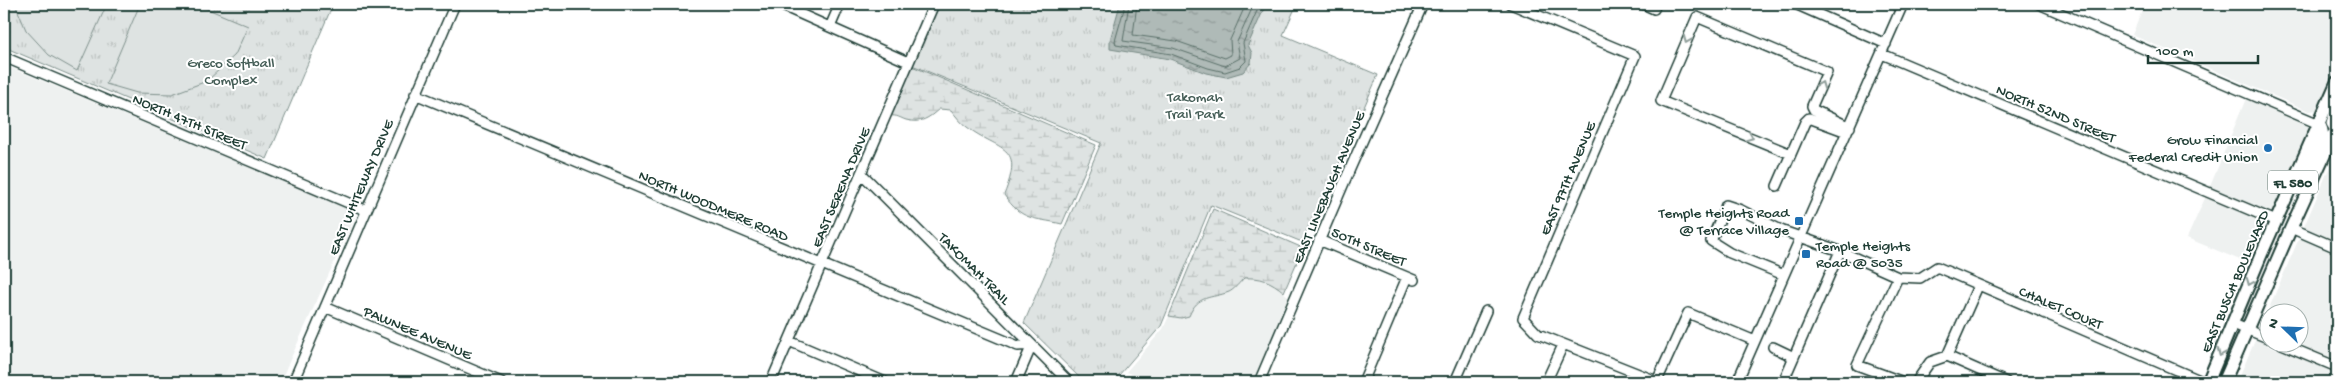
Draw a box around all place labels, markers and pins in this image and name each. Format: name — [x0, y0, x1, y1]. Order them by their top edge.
place label: Grow Financial Federal Credit Union — [2128, 132, 2258, 167]
marker: Grow Financial Federal Credit Union — [2262, 142, 2274, 154]
place label: Temple Heights Road @ Terrace Village — [1658, 205, 1790, 240]
marker: Temple Heights Road @ Terrace Village — [1793, 215, 1805, 227]
place label: Temple Heights Road @ 5035 — [1815, 238, 1910, 273]
marker: Temple Heights Road @ 5035 — [1800, 248, 1812, 260]

